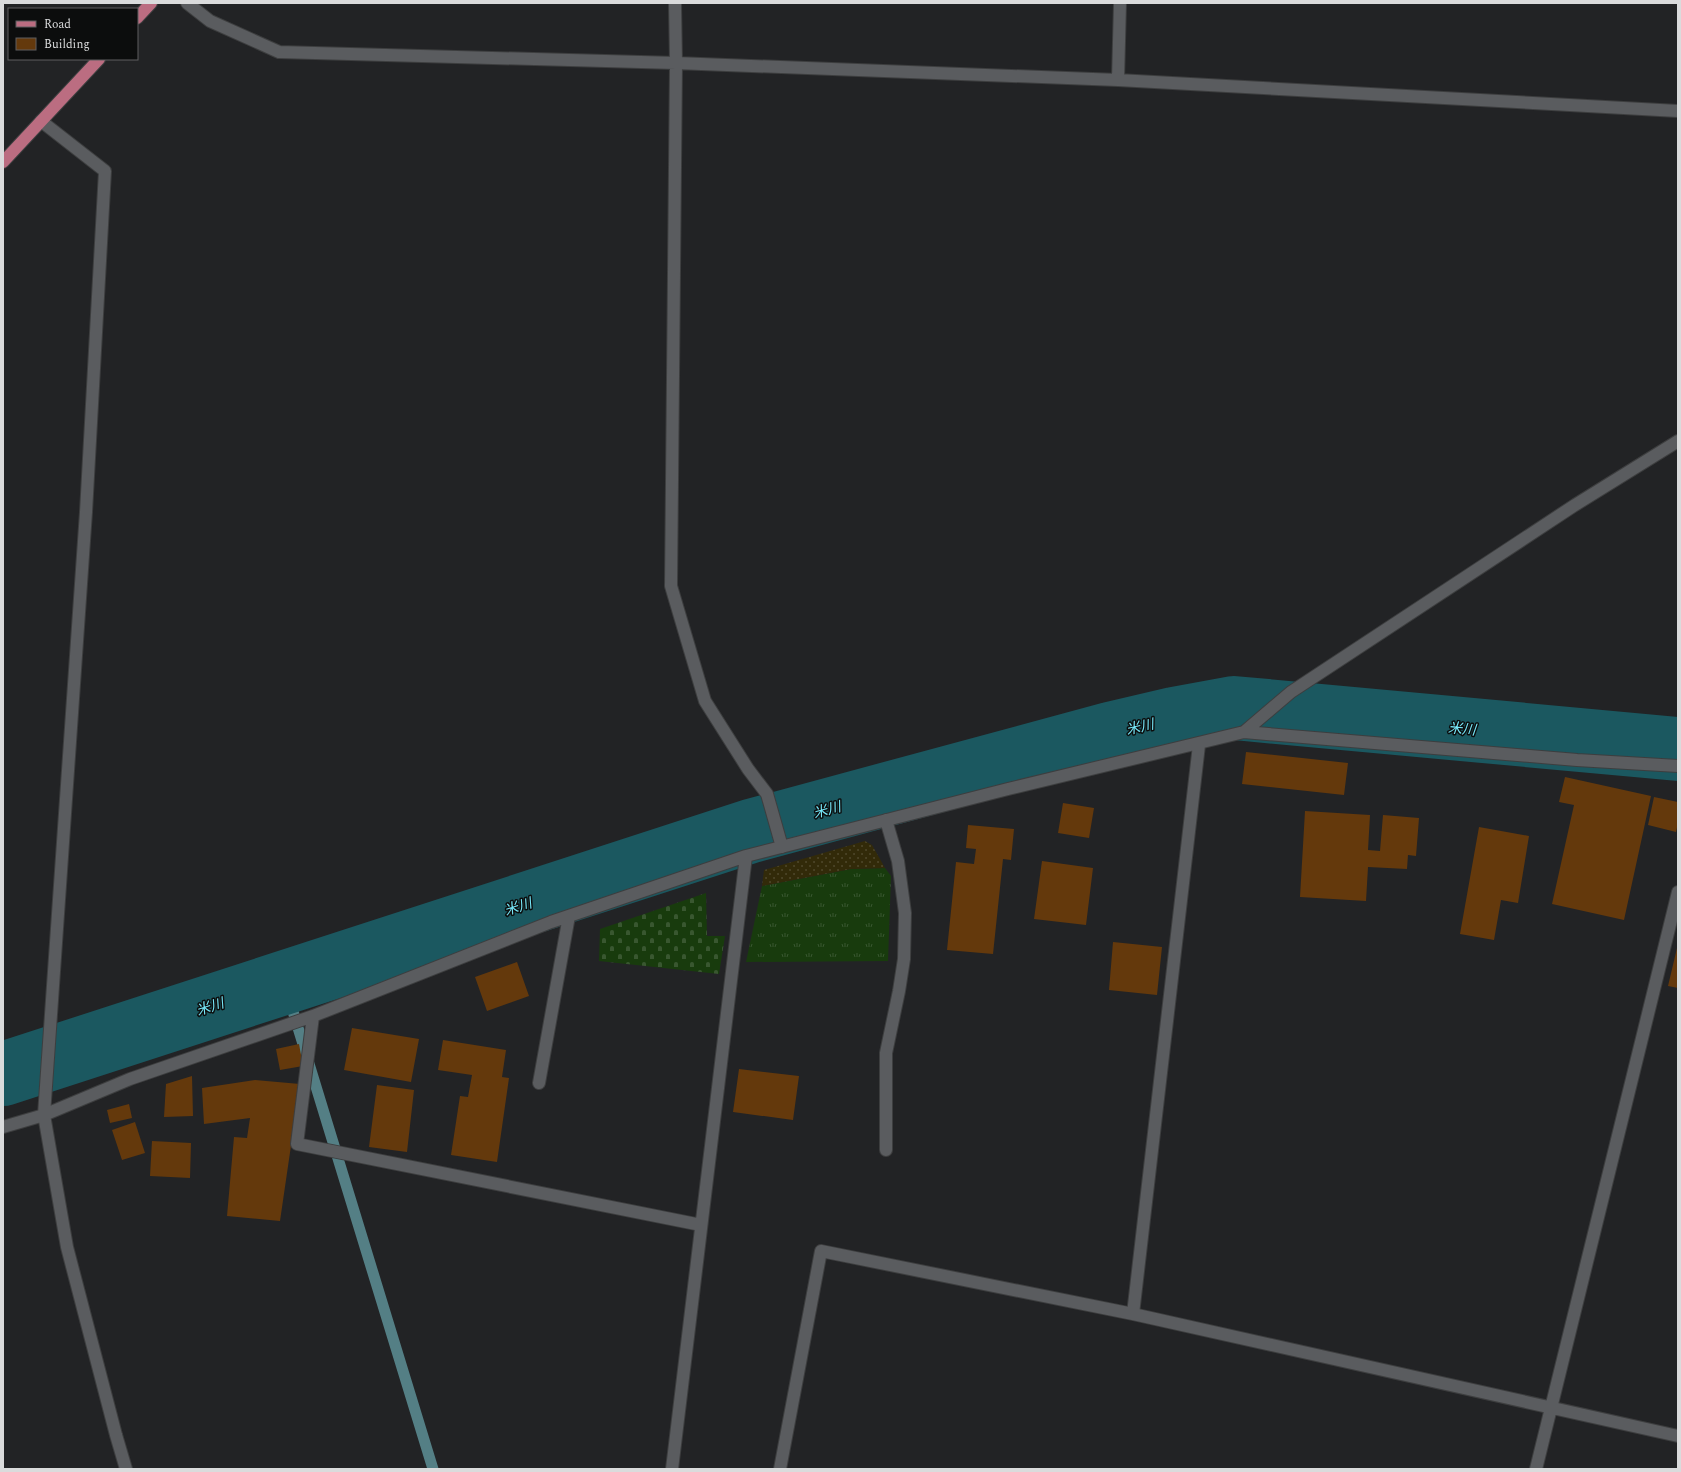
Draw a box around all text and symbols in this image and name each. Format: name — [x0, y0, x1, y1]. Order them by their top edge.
legend — [8, 8, 138, 60]
text: Road — [44, 15, 71, 34]
text: Building — [44, 35, 90, 54]
water label: 米川 — [1124, 713, 1158, 740]
water label: 米川 — [1447, 717, 1479, 741]
water label: 米川 — [811, 796, 845, 824]
water label: 米川 — [501, 892, 536, 921]
water label: 米川 — [193, 992, 228, 1021]

